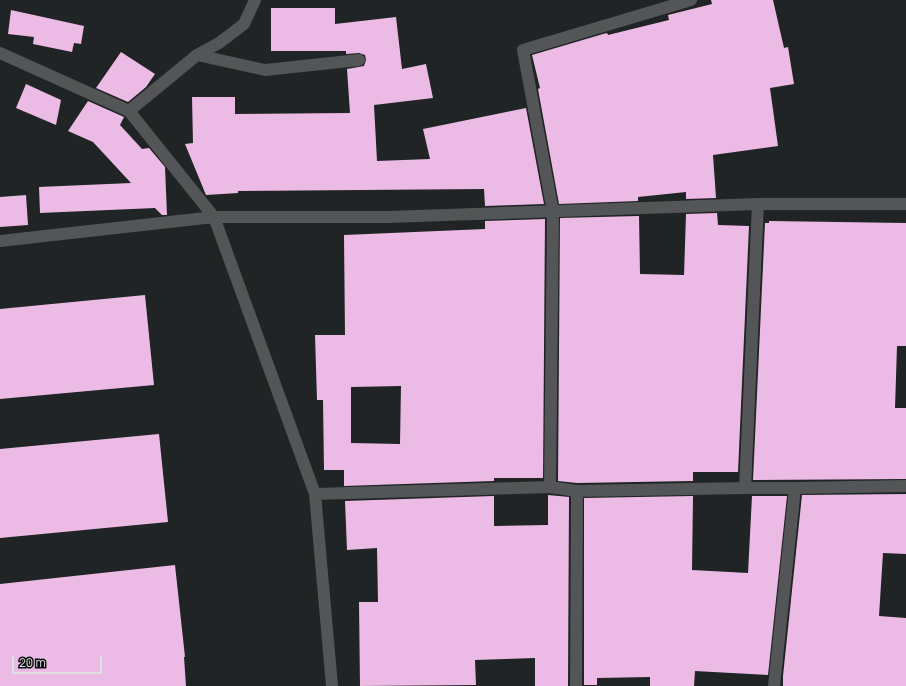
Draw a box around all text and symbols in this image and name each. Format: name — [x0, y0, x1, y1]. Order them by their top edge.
scale bar — [14, 648, 104, 674]
text: 20 m — [19, 654, 46, 671]

